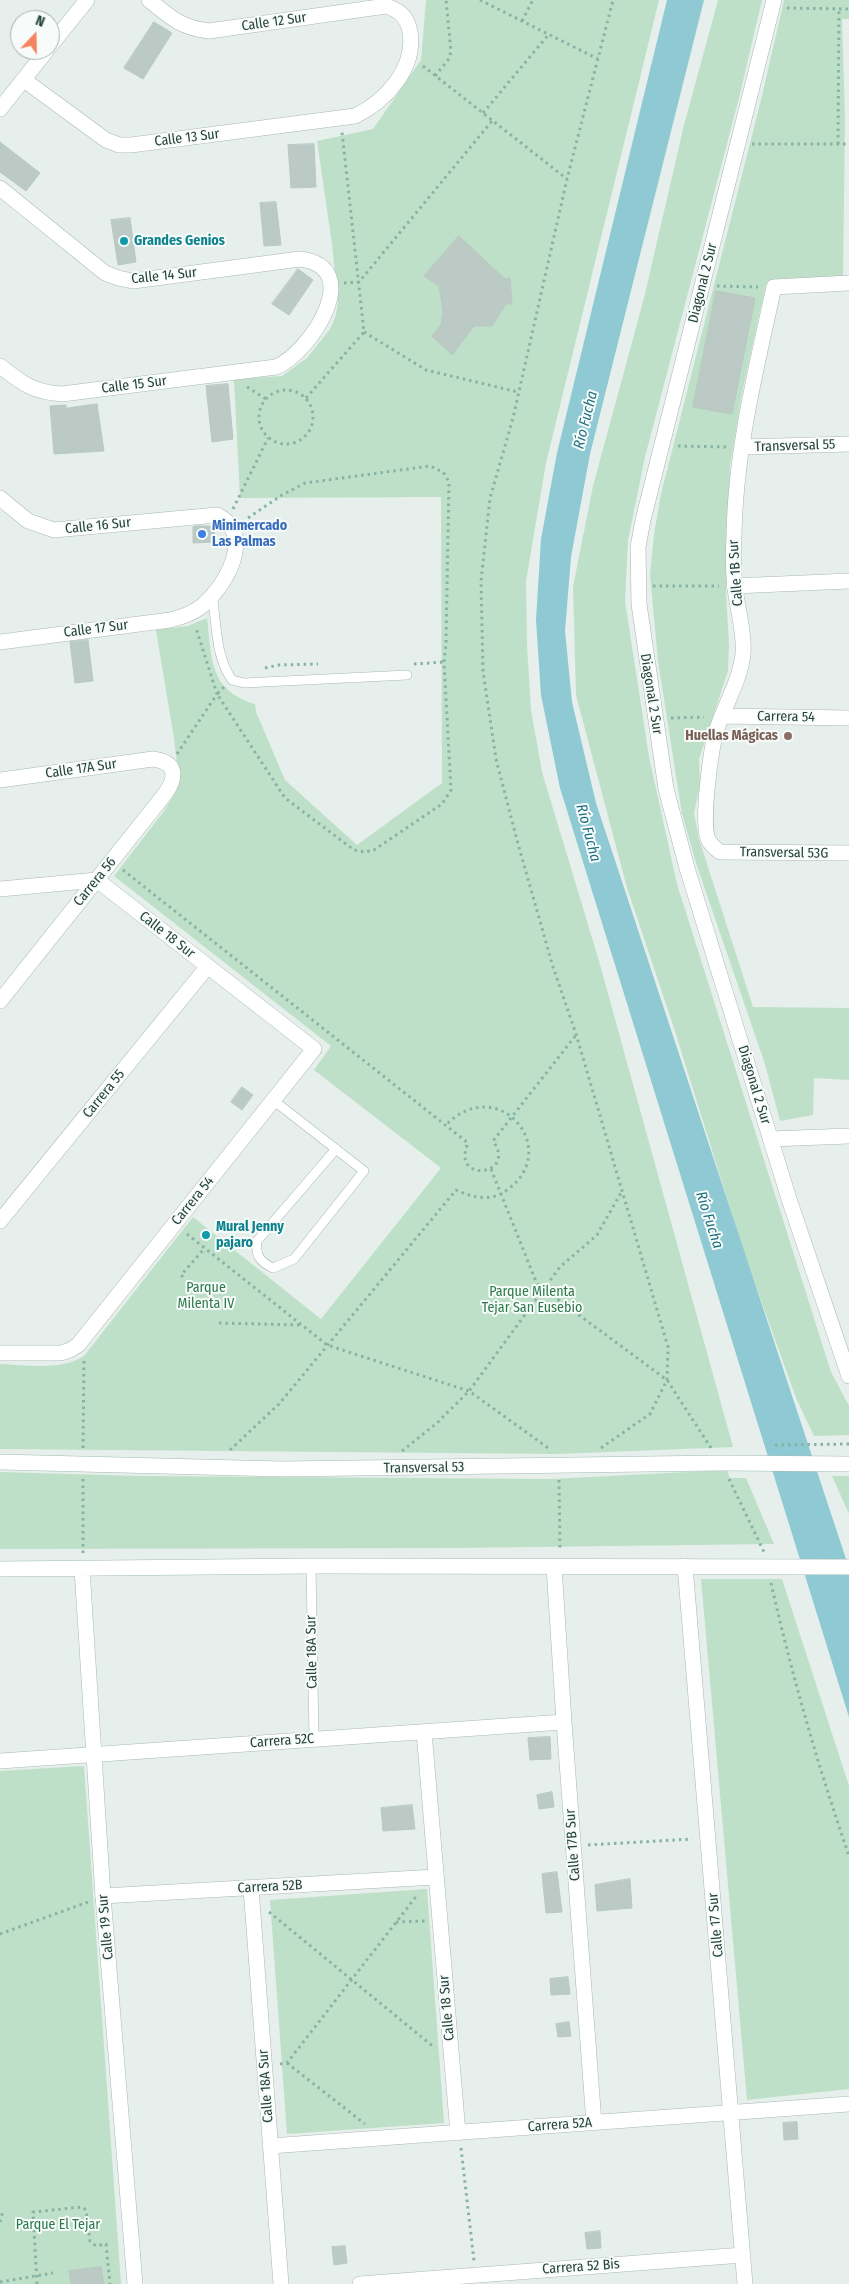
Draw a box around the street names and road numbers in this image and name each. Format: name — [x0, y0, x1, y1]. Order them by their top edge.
street label: Calle 12 Sur — [241, 9, 307, 35]
street label: Calle 13 Sur — [154, 126, 220, 150]
street label: Diagonal 2 Sur — [685, 241, 721, 325]
street label: Calle 14 Sur — [130, 264, 198, 288]
street label: Calle 15 Sur — [100, 373, 168, 397]
street label: Transversal 55 — [754, 436, 836, 456]
street label: Calle 16 Sur — [64, 514, 132, 538]
street label: Calle 1B Sur — [725, 539, 747, 607]
street label: Calle 17 Sur — [63, 617, 129, 641]
street label: Diagonal 2 Sur — [636, 652, 666, 736]
street label: Carrera 54 — [757, 708, 815, 726]
street label: Calle 17A Sur — [44, 756, 118, 782]
street label: Transversal 53G — [740, 844, 828, 862]
street label: Carrera 56 — [70, 854, 120, 910]
street label: Calle 18 Sur — [136, 908, 198, 962]
street label: Diagonal 2 Sur — [734, 1043, 774, 1127]
street label: Carrera 55 — [79, 1066, 129, 1122]
street label: Carrera 54 — [168, 1173, 218, 1229]
street label: Transversal 53 — [384, 1459, 464, 1477]
street label: Calle 18A Sur — [303, 1615, 321, 1689]
street label: Carrera 52C — [249, 1730, 315, 1752]
street label: Calle 17B Sur — [562, 1808, 584, 1882]
street label: Carrera 52B — [237, 1877, 303, 1897]
street label: Calle 17 Sur — [705, 1892, 727, 1958]
street label: Calle 19 Sur — [95, 1893, 117, 1961]
street label: Calle 18 Sur — [436, 1974, 458, 2042]
street label: Calle 18A Sur — [255, 2049, 277, 2123]
street label: Carrera 52A — [527, 2114, 593, 2136]
street label: Carrera 52 Bis — [542, 2256, 620, 2278]

